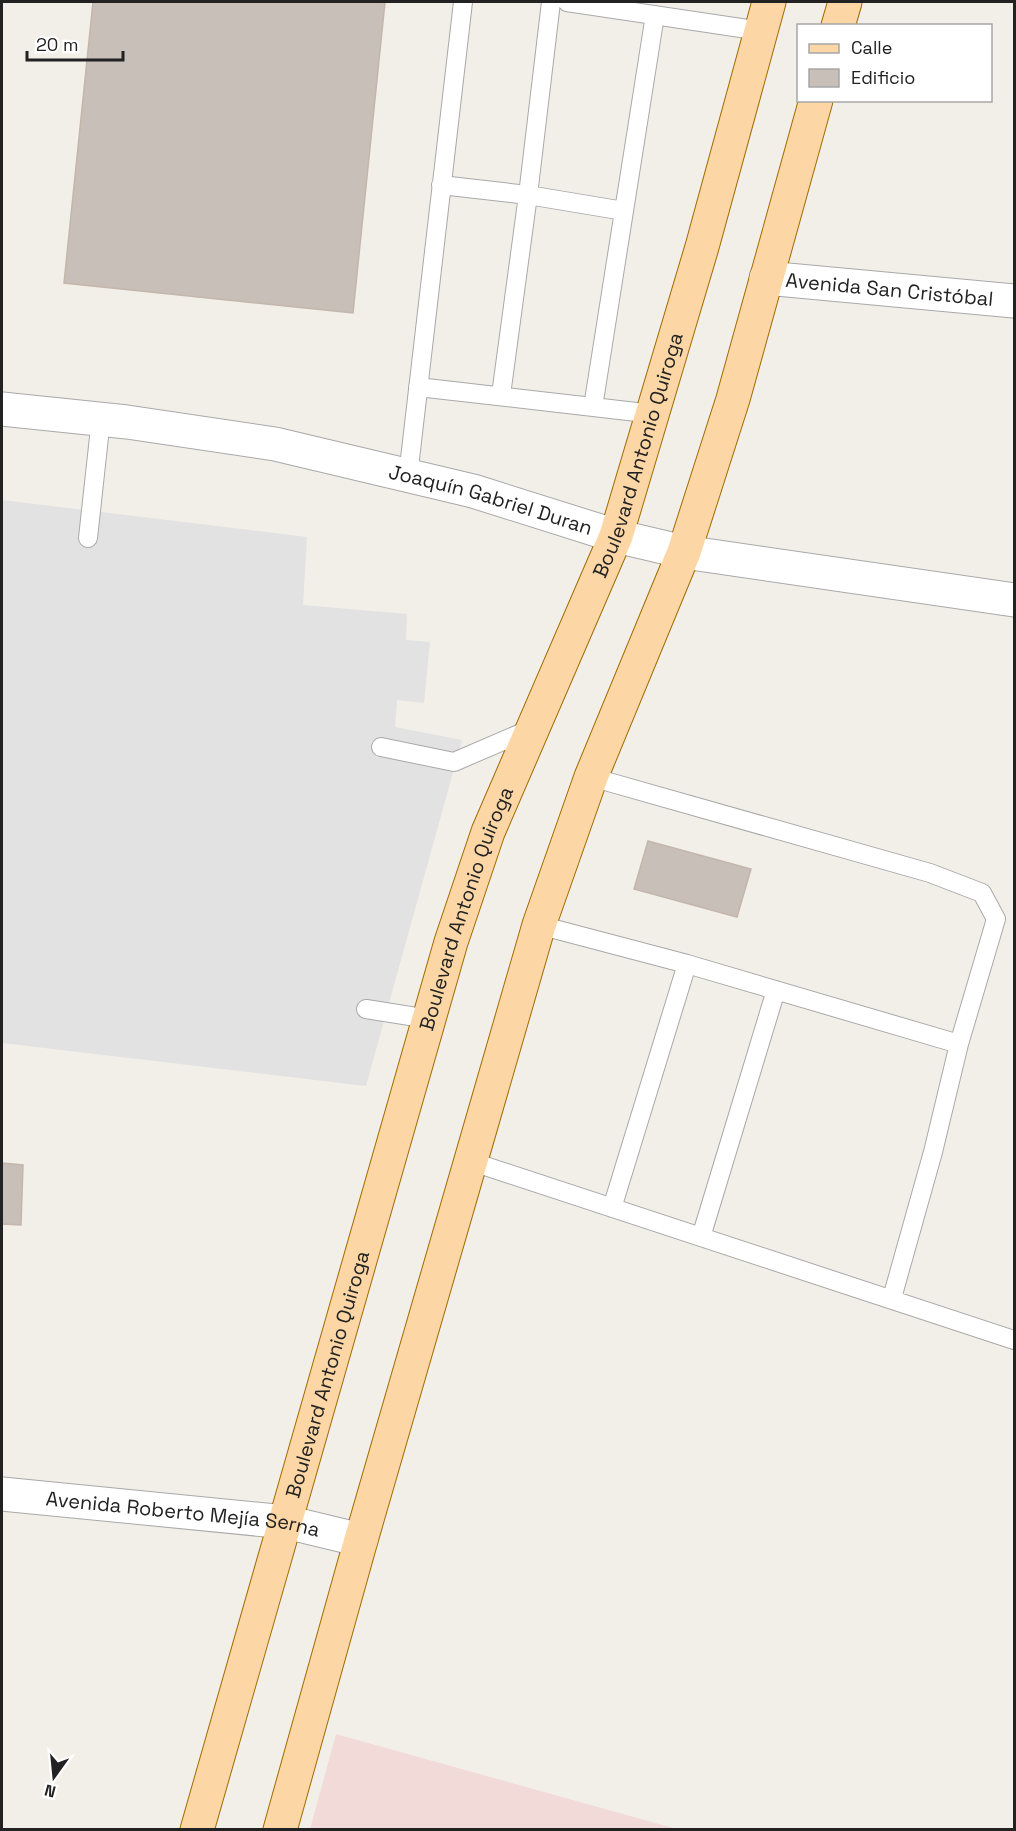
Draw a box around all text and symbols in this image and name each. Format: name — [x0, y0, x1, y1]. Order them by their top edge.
scale bar — [27, 24, 123, 62]
legend — [797, 24, 992, 102]
text: 20 m — [36, 33, 79, 56]
text: Calle — [851, 36, 892, 59]
text: Edificio — [851, 66, 915, 89]
street label: Avenida San Cristóbal — [784, 267, 994, 312]
street label: Boulevard Antonio Quiroga — [587, 329, 689, 582]
street label: Joaquín Gabriel Duran — [386, 458, 596, 541]
street label: Boulevard Antonio Quiroga — [413, 782, 519, 1034]
street label: Boulevard Antonio Quiroga — [280, 1248, 375, 1501]
street label: Avenida Roberto Mejía Serna — [45, 1485, 323, 1543]
north arrow — [24, 1747, 84, 1807]
text: N — [42, 1779, 58, 1803]

